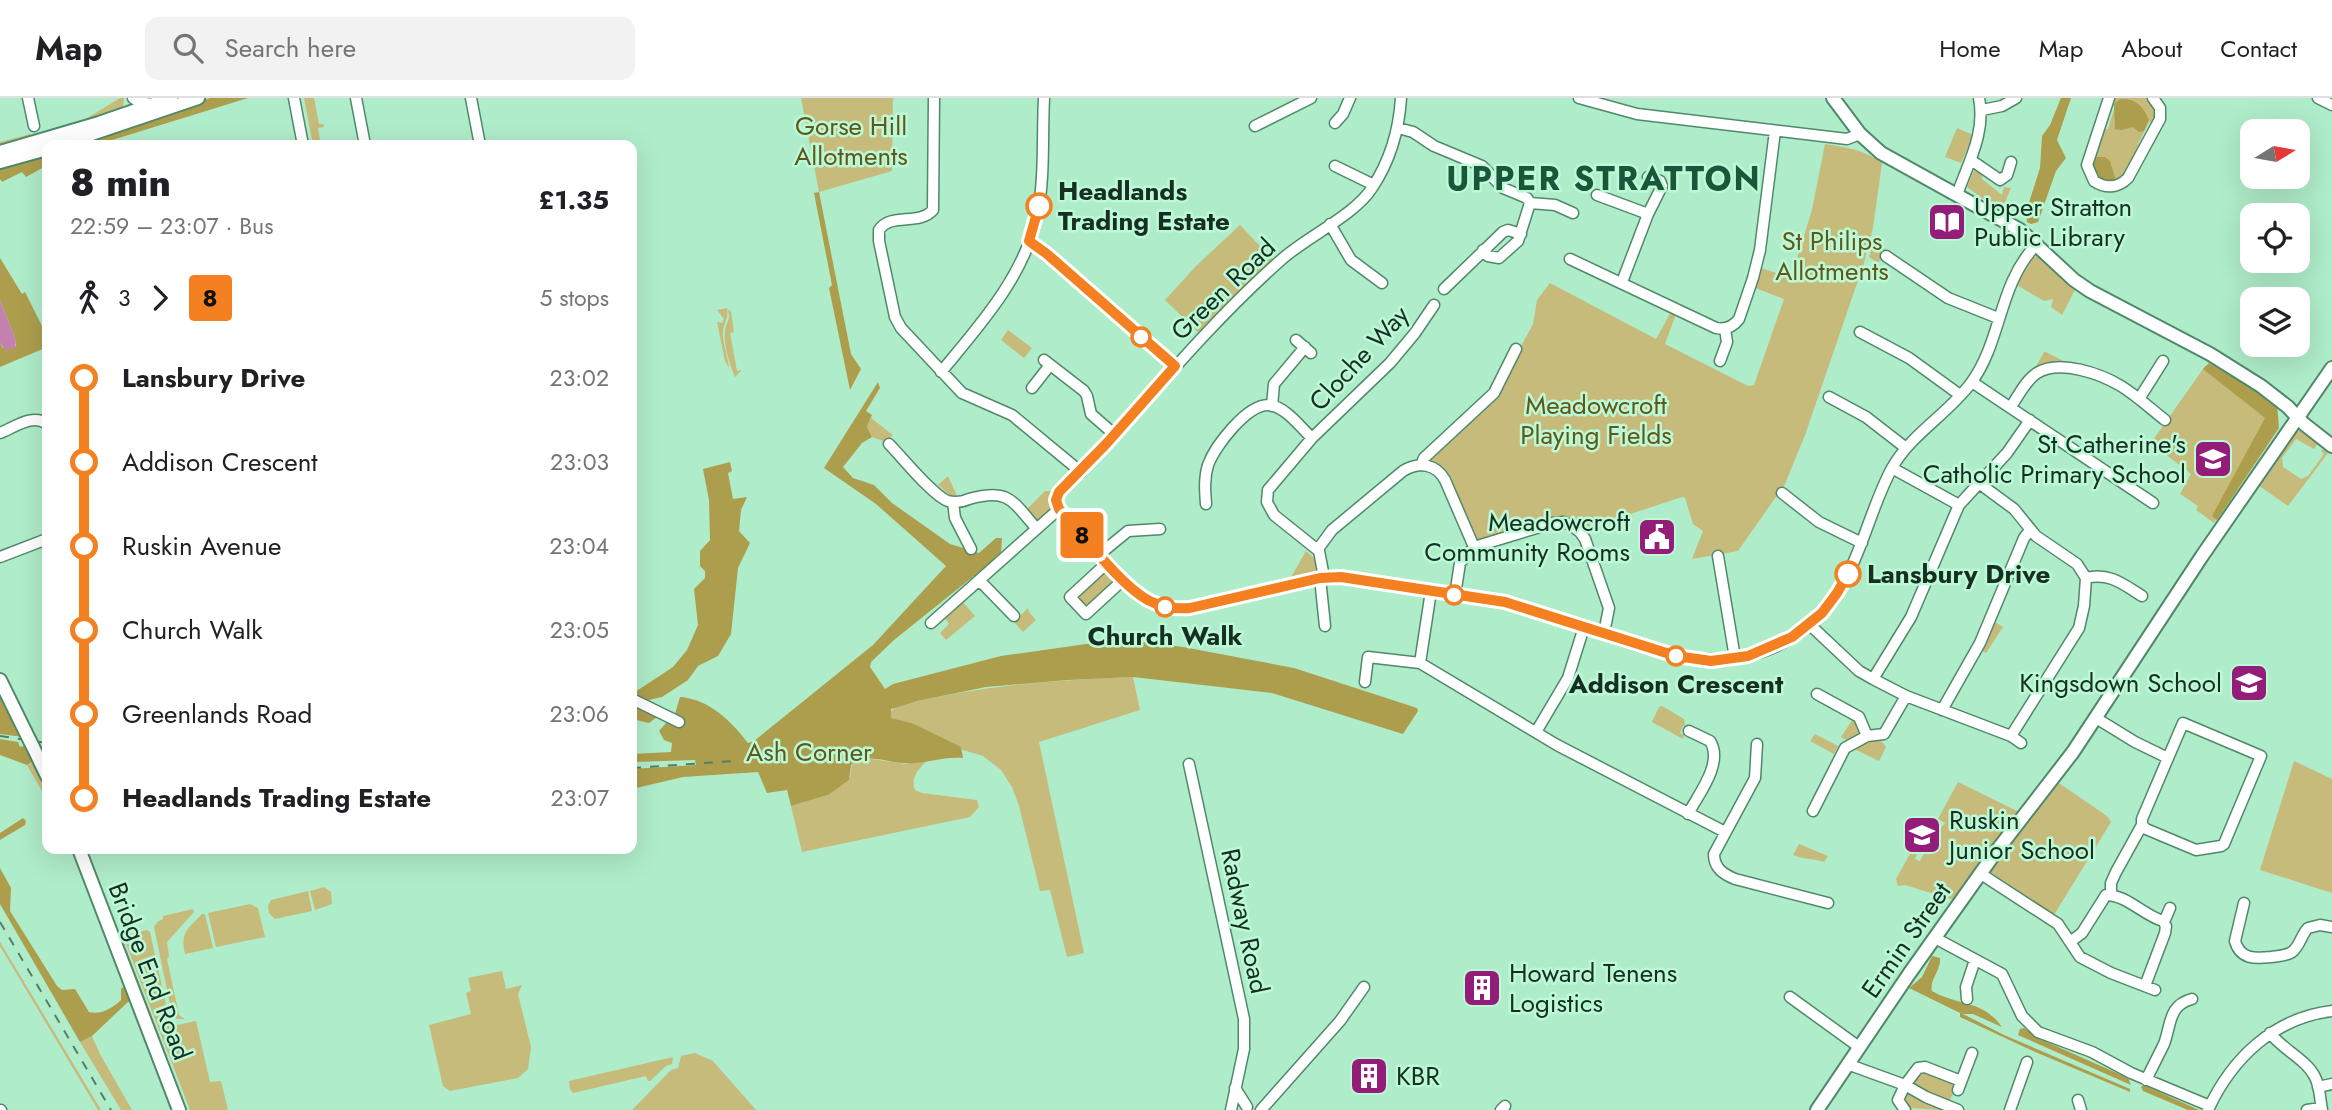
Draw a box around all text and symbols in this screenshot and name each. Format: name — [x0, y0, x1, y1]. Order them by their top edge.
search box — [145, 17, 635, 80]
text: Map — [35, 25, 103, 72]
icon: search — [169, 29, 207, 67]
text: Search here — [225, 29, 356, 67]
text: Home — [1939, 31, 2001, 66]
text: Map — [2039, 31, 2083, 66]
text: About — [2121, 31, 2182, 66]
text: Contact — [2220, 31, 2297, 66]
park label: Gorse Hill Allotments — [794, 107, 908, 175]
north arrow — [2240, 119, 2310, 189]
map controls — [2240, 119, 2310, 357]
text: 8 min — [70, 155, 171, 210]
district label: UPPER STRATTON — [1446, 155, 1762, 202]
place label: Headlands Trading Estate — [1058, 172, 1230, 240]
text: £1.35 — [539, 181, 609, 219]
place label: Upper Stratton Public Library — [1974, 188, 2132, 256]
marker: Headlands Trading Estate — [1026, 193, 1052, 219]
library icon: Upper Stratton Public Library — [1926, 201, 1968, 243]
button: locate — [2240, 203, 2310, 273]
text: 22:59 – 23:07 · Bus — [70, 209, 273, 243]
park label: St Philips Allotments — [1775, 222, 1889, 290]
street label: Green Road — [1162, 229, 1284, 349]
icon: walk — [70, 279, 108, 317]
icon: forward — [141, 279, 179, 317]
text: 8 — [203, 280, 218, 315]
text: 3 — [118, 281, 131, 315]
text: 5 stops — [539, 281, 609, 315]
button: layers — [2240, 287, 2310, 357]
street label: Cloche Way — [1300, 296, 1418, 419]
unlabelled marker — [1131, 327, 1151, 347]
text: Lansbury Drive — [122, 359, 305, 397]
text: 23:02 — [550, 361, 609, 395]
park label: Meadowcroft Playing Fields — [1520, 386, 1672, 454]
place label: St Catherine's Catholic Primary School — [1923, 425, 2186, 493]
school or university icon: St Catherine's Catholic Primary School — [2192, 438, 2234, 480]
text: Addison Crescent — [122, 443, 318, 481]
text: 23:03 — [550, 445, 609, 479]
place label: Meadowcroft Community Rooms — [1424, 503, 1631, 571]
line badge: 8 — [1059, 512, 1105, 558]
public building icon: Meadowcroft Community Rooms — [1636, 516, 1678, 558]
text: 8 — [1074, 517, 1090, 552]
text: Ruskin Avenue — [122, 527, 281, 565]
text: 23:04 — [549, 529, 609, 563]
place label: Lansbury Drive — [1867, 555, 2051, 593]
marker: Lansbury Drive — [1835, 561, 1861, 587]
unlabelled marker — [1444, 585, 1464, 605]
marker: Church Walk — [1155, 597, 1175, 617]
text: Church Walk — [122, 611, 263, 649]
text: 23:05 — [550, 613, 609, 647]
place label: Church Walk — [1088, 617, 1242, 655]
marker: Addison Crescent — [1666, 646, 1686, 666]
school or university icon: Kingsdown School — [2228, 662, 2270, 704]
place label: Kingsdown School — [2019, 664, 2222, 702]
place label: Addison Crescent — [1568, 665, 1784, 703]
text: Greenlands Road — [122, 695, 312, 733]
text: 23:06 — [549, 697, 609, 731]
park label: Ash Corner — [746, 733, 872, 771]
text: Headlands Trading Estate — [122, 779, 431, 817]
text: 23:07 — [551, 781, 609, 815]
place label: Ruskin Junior School — [1946, 801, 2095, 869]
school or university icon: Ruskin Junior School — [1901, 814, 1943, 856]
street label: Radway Road — [1211, 845, 1279, 997]
street label: Ermin Street — [1852, 874, 1960, 1006]
street label: Bridge End Road — [99, 877, 201, 1065]
place label: Howard Tenens Logistics — [1509, 954, 1677, 1022]
building icon: Howard Tenens Logistics — [1461, 967, 1503, 1009]
building icon: KBR — [1348, 1055, 1390, 1097]
place label: KBR — [1396, 1057, 1440, 1095]

